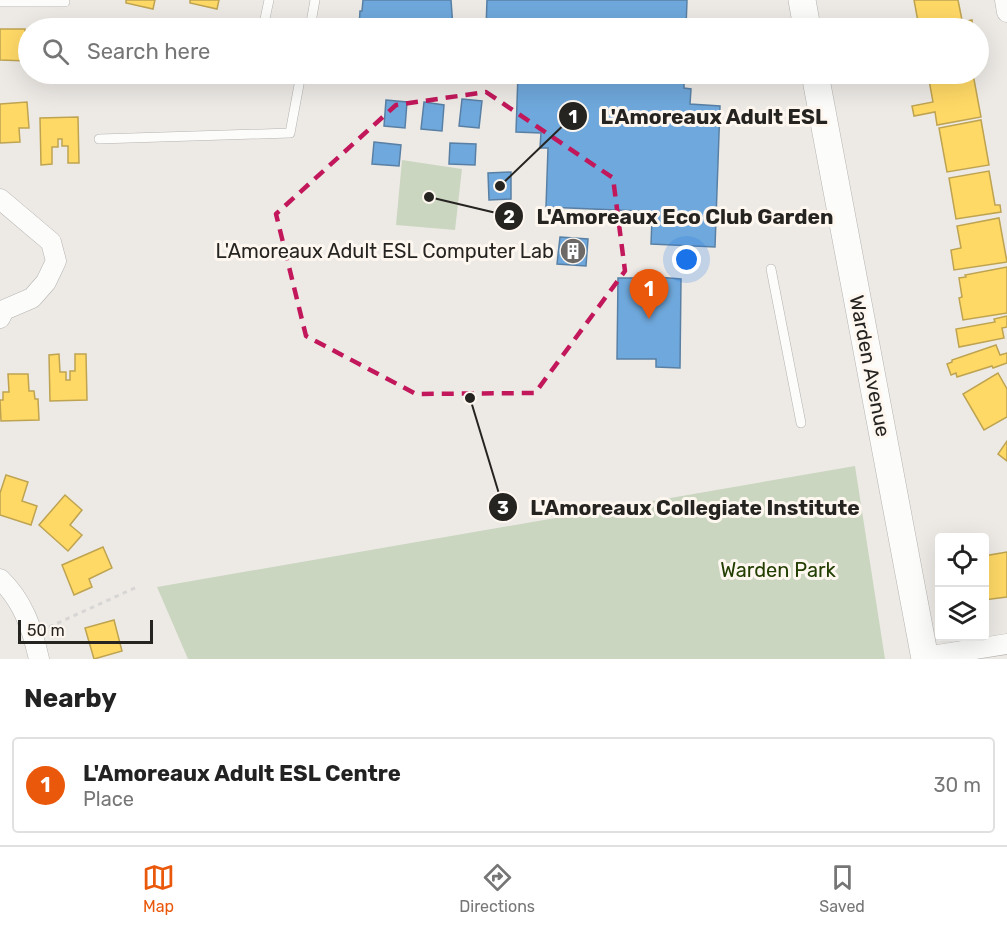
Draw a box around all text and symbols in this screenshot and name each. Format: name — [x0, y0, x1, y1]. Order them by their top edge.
search box — [18, 18, 989, 84]
icon: search — [39, 35, 72, 68]
text: Search here — [87, 38, 210, 65]
callout: L'Amoreaux Adult ESL — [558, 97, 840, 136]
text: L'Amoreaux Adult ESL — [601, 104, 828, 129]
text: 1 — [569, 106, 577, 128]
callout: L'Amoreaux Eco Club Garden — [494, 197, 845, 236]
text: L'Amoreaux Eco Club Garden — [537, 204, 833, 229]
text: 2 — [503, 206, 515, 228]
building icon: L'Amoreaux Adult ESL Computer Lab — [558, 236, 588, 266]
place label: L'Amoreaux Adult ESL Computer Lab — [216, 239, 554, 263]
your location — [672, 245, 701, 274]
pin: 1 — [630, 270, 668, 319]
street label: Warden Avenue — [845, 293, 895, 439]
callout: L'Amoreaux Collegiate Institute — [488, 488, 872, 527]
text: L'Amoreaux Collegiate Institute — [530, 495, 860, 520]
text: 3 — [497, 497, 509, 519]
map controls — [935, 533, 989, 641]
button: locate — [935, 533, 989, 587]
park label: Warden Park — [720, 558, 837, 582]
button: layers — [935, 587, 989, 641]
scale bar — [18, 617, 153, 644]
text: 50 m — [27, 621, 65, 640]
text: Nearby — [24, 683, 117, 714]
text: L'Amoreaux Adult ESL Centre — [83, 760, 401, 787]
text: 1 — [41, 773, 50, 797]
text: 30 m — [934, 773, 981, 797]
text: Place — [83, 787, 134, 811]
tab: Map — [142, 861, 175, 916]
tab: Directions — [459, 861, 535, 916]
tab: Saved — [819, 861, 865, 916]

